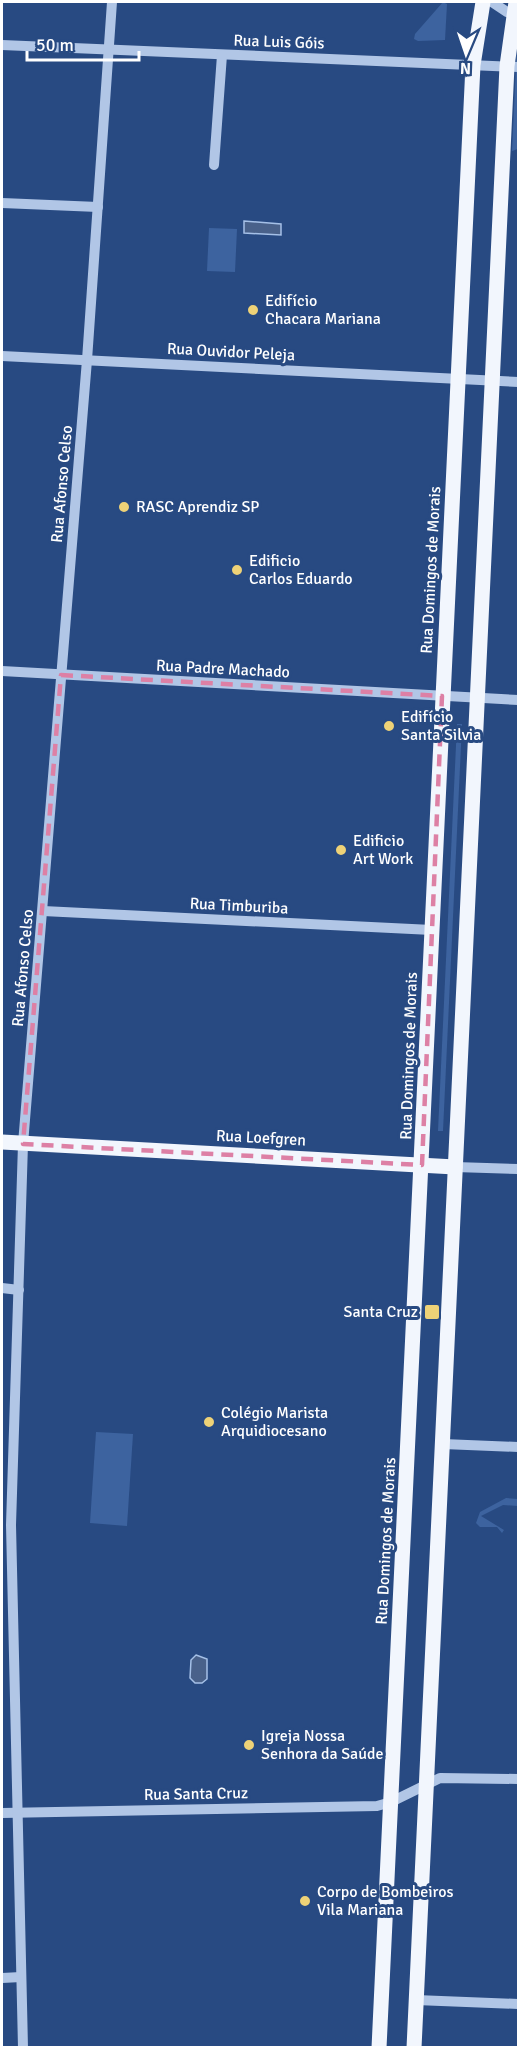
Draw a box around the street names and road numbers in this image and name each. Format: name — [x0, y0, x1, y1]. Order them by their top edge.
street label: Rua Luis Góis — [233, 30, 325, 54]
street label: Rua Ouvidor Peleja — [166, 339, 296, 365]
street label: Rua Afonso Celso — [47, 424, 77, 544]
street label: Rua Domingos de Morais — [417, 486, 445, 654]
street label: Rua Padre Machado — [156, 656, 290, 682]
street label: Rua Timburiba — [189, 893, 289, 919]
street label: Rua Afonso Celso — [8, 908, 38, 1028]
street label: Rua Domingos de Morais — [396, 972, 422, 1140]
street label: Rua Loefgren — [216, 1126, 306, 1150]
street label: Rua Domingos de Morais — [372, 1457, 400, 1625]
street label: Rua Santa Cruz — [144, 1783, 248, 1805]

